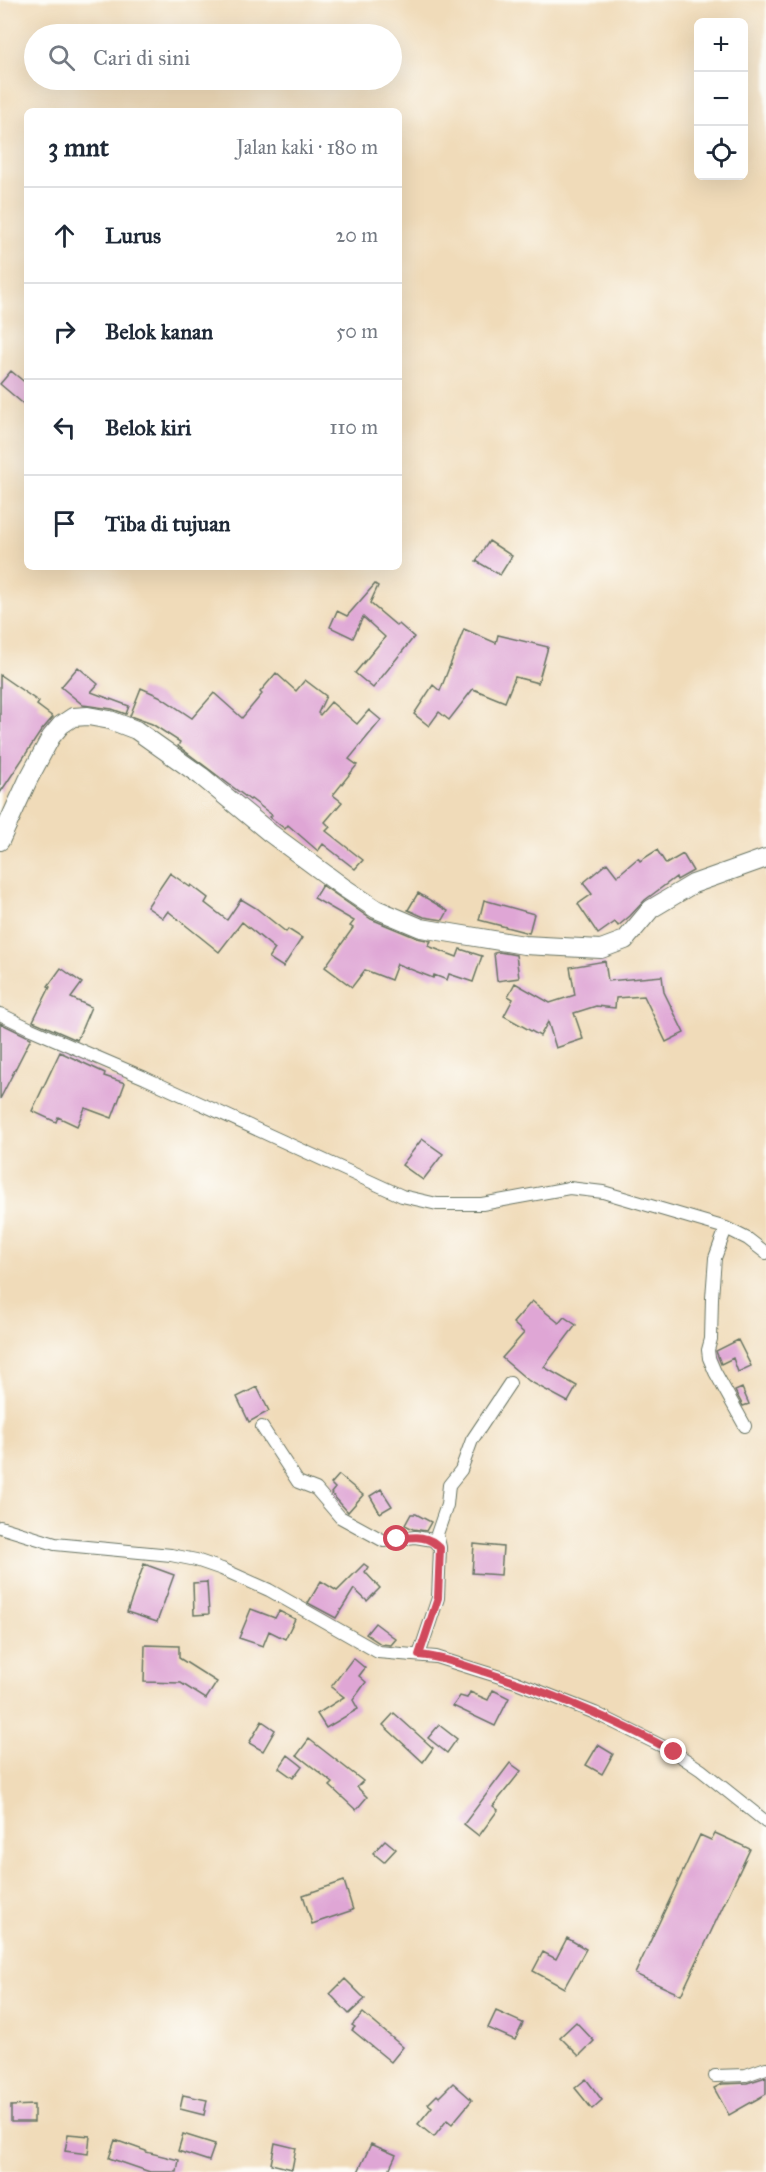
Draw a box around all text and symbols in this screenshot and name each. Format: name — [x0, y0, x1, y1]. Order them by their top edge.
map controls — [694, 18, 748, 180]
button: + — [694, 18, 748, 72]
search box — [24, 24, 402, 90]
icon: search — [45, 41, 78, 74]
text: Cari di sini — [93, 44, 190, 71]
button: − — [694, 72, 748, 126]
button: locate — [694, 126, 748, 180]
text: 3 mnt — [48, 131, 109, 163]
text: Jalan kaki · 180 m — [236, 135, 378, 159]
icon: ahead — [48, 219, 81, 252]
text: Lurus — [105, 222, 161, 249]
text: 20 m — [335, 223, 378, 247]
icon: right — [48, 315, 81, 348]
text: Belok kanan — [105, 318, 213, 345]
text: 50 m — [336, 319, 378, 343]
icon: left — [48, 411, 81, 444]
text: Belok kiri — [105, 414, 191, 441]
text: 110 m — [330, 415, 378, 439]
icon: arrive — [48, 507, 81, 540]
text: Tiba di tujuan — [105, 510, 230, 537]
route start — [383, 1525, 409, 1551]
route end — [660, 1738, 686, 1764]

